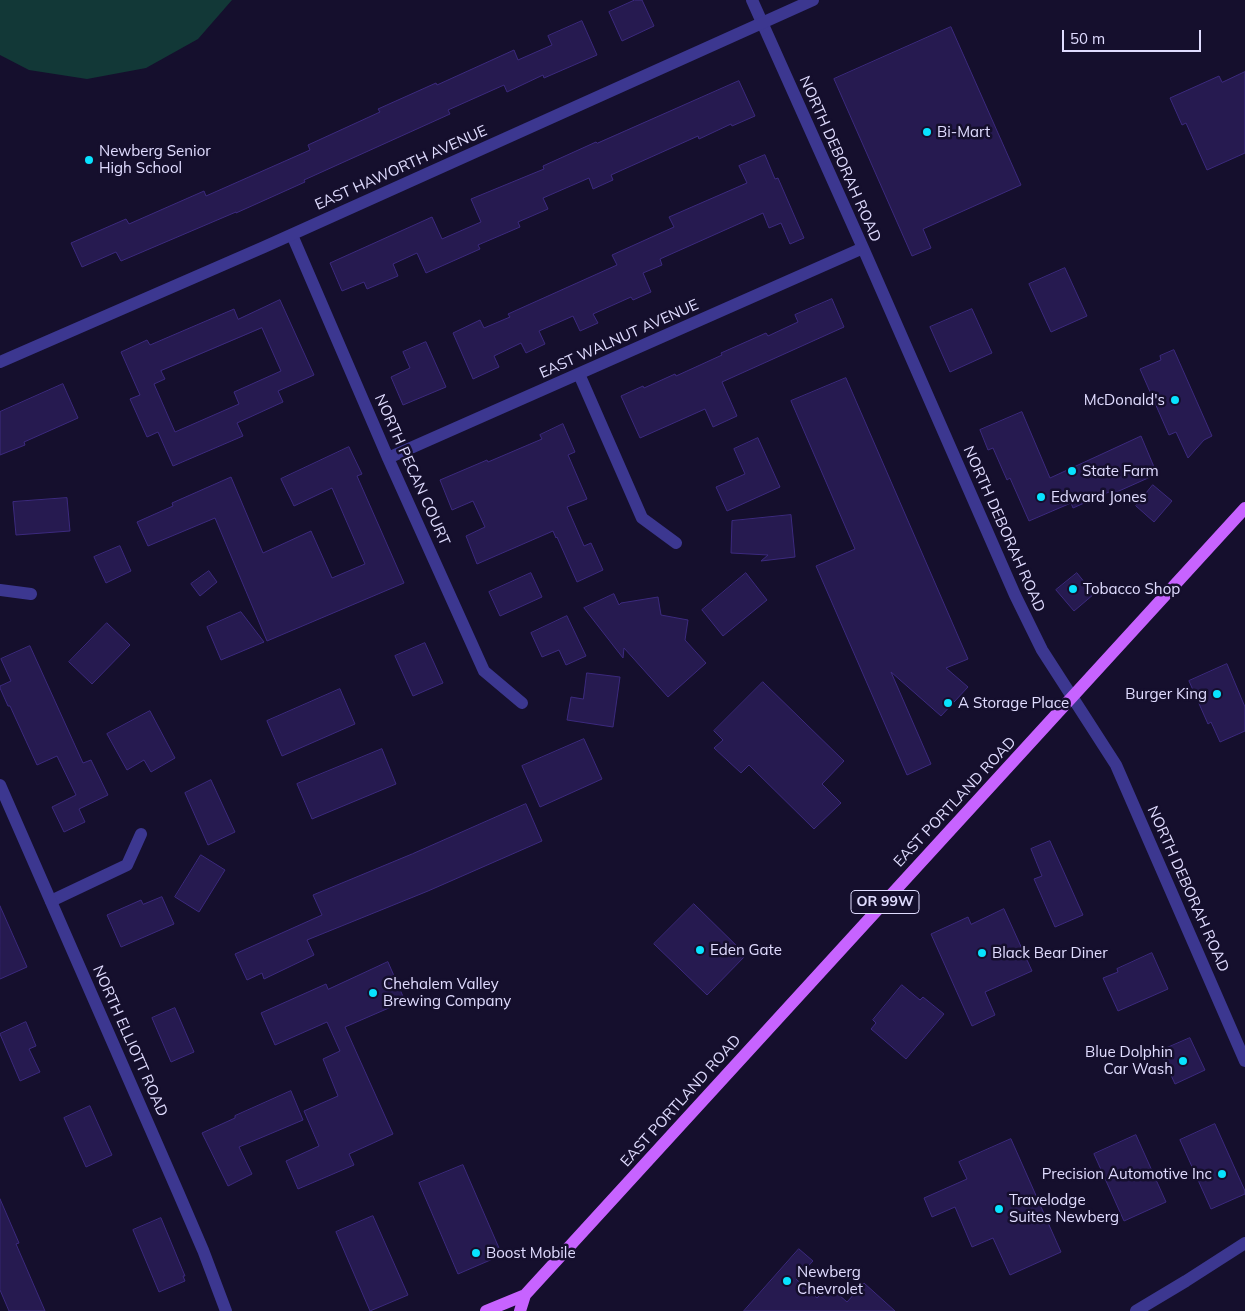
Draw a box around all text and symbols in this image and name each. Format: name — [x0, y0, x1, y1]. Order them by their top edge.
scale bar — [1065, 20, 1204, 52]
text: 50 m — [1070, 29, 1105, 48]
street label: NORTH DEBORAH ROAD — [795, 73, 885, 245]
street label: EAST HAWORTH AVENUE — [312, 122, 490, 214]
place label: Bi-Mart — [937, 123, 990, 141]
marker: Bi-Mart — [921, 126, 933, 138]
place label: Newberg Senior High School — [99, 142, 211, 177]
marker: Newberg Senior High School — [83, 154, 95, 166]
street label: EAST WALNUT AVENUE — [537, 296, 701, 382]
place label: McDonald's — [1084, 391, 1165, 409]
street label: NORTH PECAN COURT — [371, 392, 453, 548]
marker: McDonald's — [1169, 394, 1181, 406]
street label: NORTH DEBORAH ROAD — [959, 443, 1049, 615]
place label: State Farm — [1082, 462, 1159, 480]
marker: State Farm — [1066, 465, 1078, 477]
place label: Edward Jones — [1051, 488, 1147, 506]
marker: Edward Jones — [1035, 491, 1047, 503]
place label: Tobacco Shop — [1083, 580, 1180, 598]
marker: Tobacco Shop — [1067, 583, 1079, 595]
place label: Burger King — [1125, 685, 1207, 703]
marker: Burger King — [1211, 688, 1223, 700]
place label: A Storage Place — [958, 694, 1069, 712]
marker: A Storage Place — [942, 697, 954, 709]
street label: EAST PORTLAND ROAD — [890, 733, 1020, 871]
street label: NORTH DEBORAH ROAD — [1143, 803, 1233, 975]
road number: OR 99W — [851, 890, 919, 914]
place label: Eden Gate — [710, 941, 782, 959]
marker: Eden Gate — [694, 944, 706, 956]
place label: Black Bear Diner — [992, 944, 1108, 962]
marker: Black Bear Diner — [976, 947, 988, 959]
street label: NORTH ELLIOTT ROAD — [89, 963, 171, 1119]
place label: Chehalem Valley Brewing Company — [383, 975, 511, 1010]
marker: Chehalem Valley Brewing Company — [367, 987, 379, 999]
street label: EAST PORTLAND ROAD — [617, 1031, 745, 1171]
place label: Blue Dolphin Car Wash — [1085, 1043, 1173, 1078]
marker: Blue Dolphin Car Wash — [1177, 1055, 1189, 1067]
place label: Precision Automotive Inc — [1042, 1165, 1212, 1183]
marker: Precision Automotive Inc — [1216, 1168, 1228, 1180]
place label: Travelodge Suites Newberg — [1009, 1191, 1119, 1226]
marker: Travelodge Suites Newberg — [993, 1203, 1005, 1215]
place label: Boost Mobile — [486, 1244, 576, 1262]
marker: Boost Mobile — [470, 1247, 482, 1259]
place label: Newberg Chevrolet — [797, 1263, 863, 1298]
marker: Newberg Chevrolet — [781, 1275, 793, 1287]

